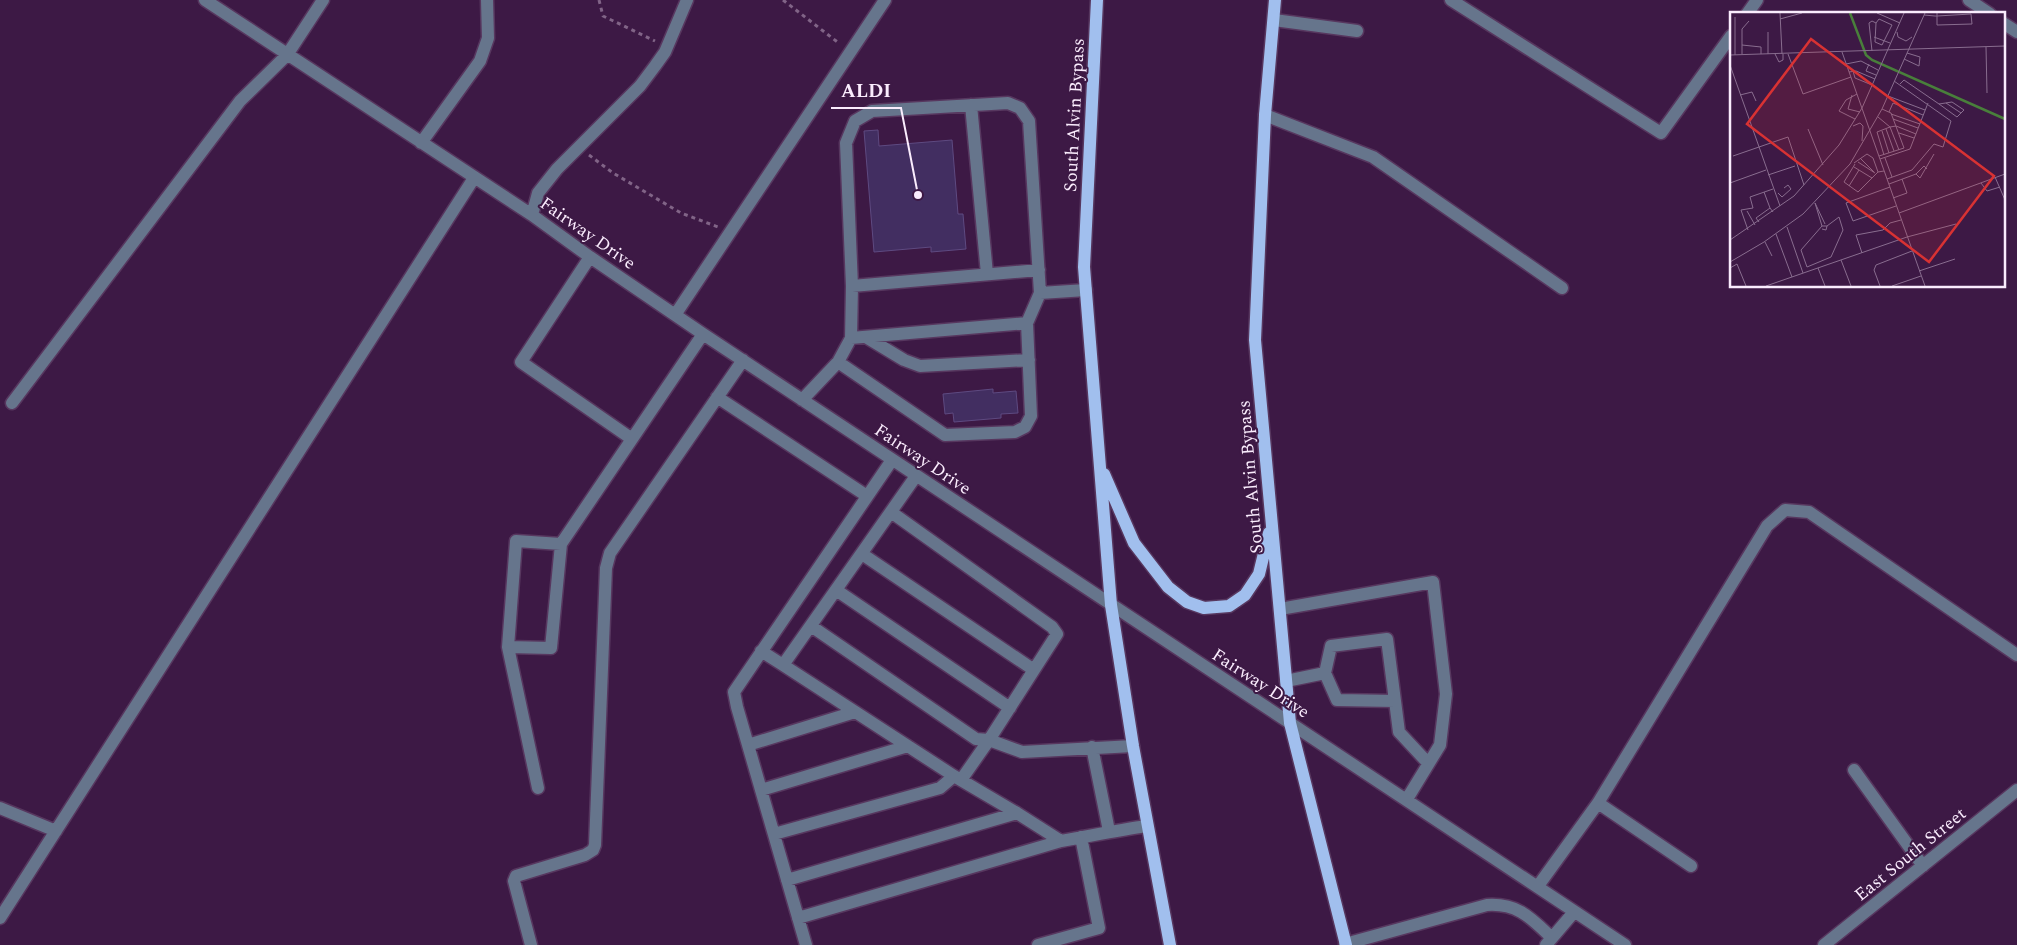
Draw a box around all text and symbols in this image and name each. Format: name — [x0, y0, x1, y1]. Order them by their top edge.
inset map — [1730, 12, 2004, 288]
street label: South Alvin Bypass — [1057, 37, 1092, 193]
callout: ALDI — [831, 74, 901, 108]
text: ALDI — [841, 77, 891, 106]
street label: Fairway Drive — [534, 190, 641, 277]
street label: South Alvin Bypass — [1230, 399, 1271, 555]
street label: Fairway Drive — [869, 417, 977, 502]
street label: Fairway Drive — [1207, 642, 1315, 725]
street label: East South Street — [1848, 801, 1972, 908]

